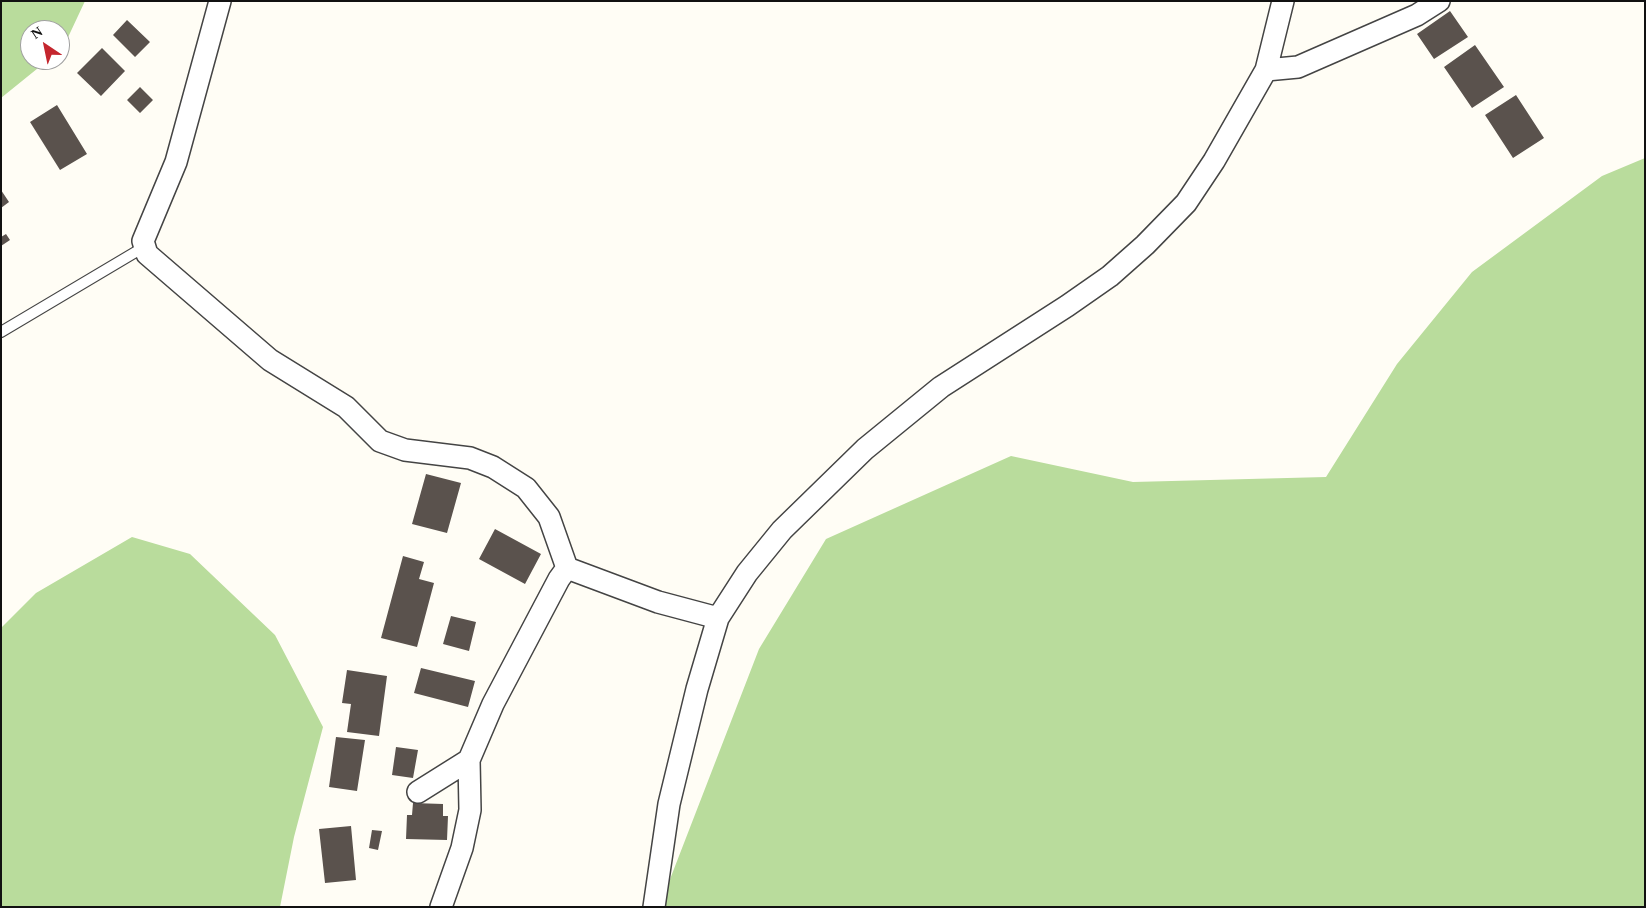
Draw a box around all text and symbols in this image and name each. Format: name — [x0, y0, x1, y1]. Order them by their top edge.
north arrow — [20, 20, 70, 70]
text: N — [29, 24, 45, 42]

